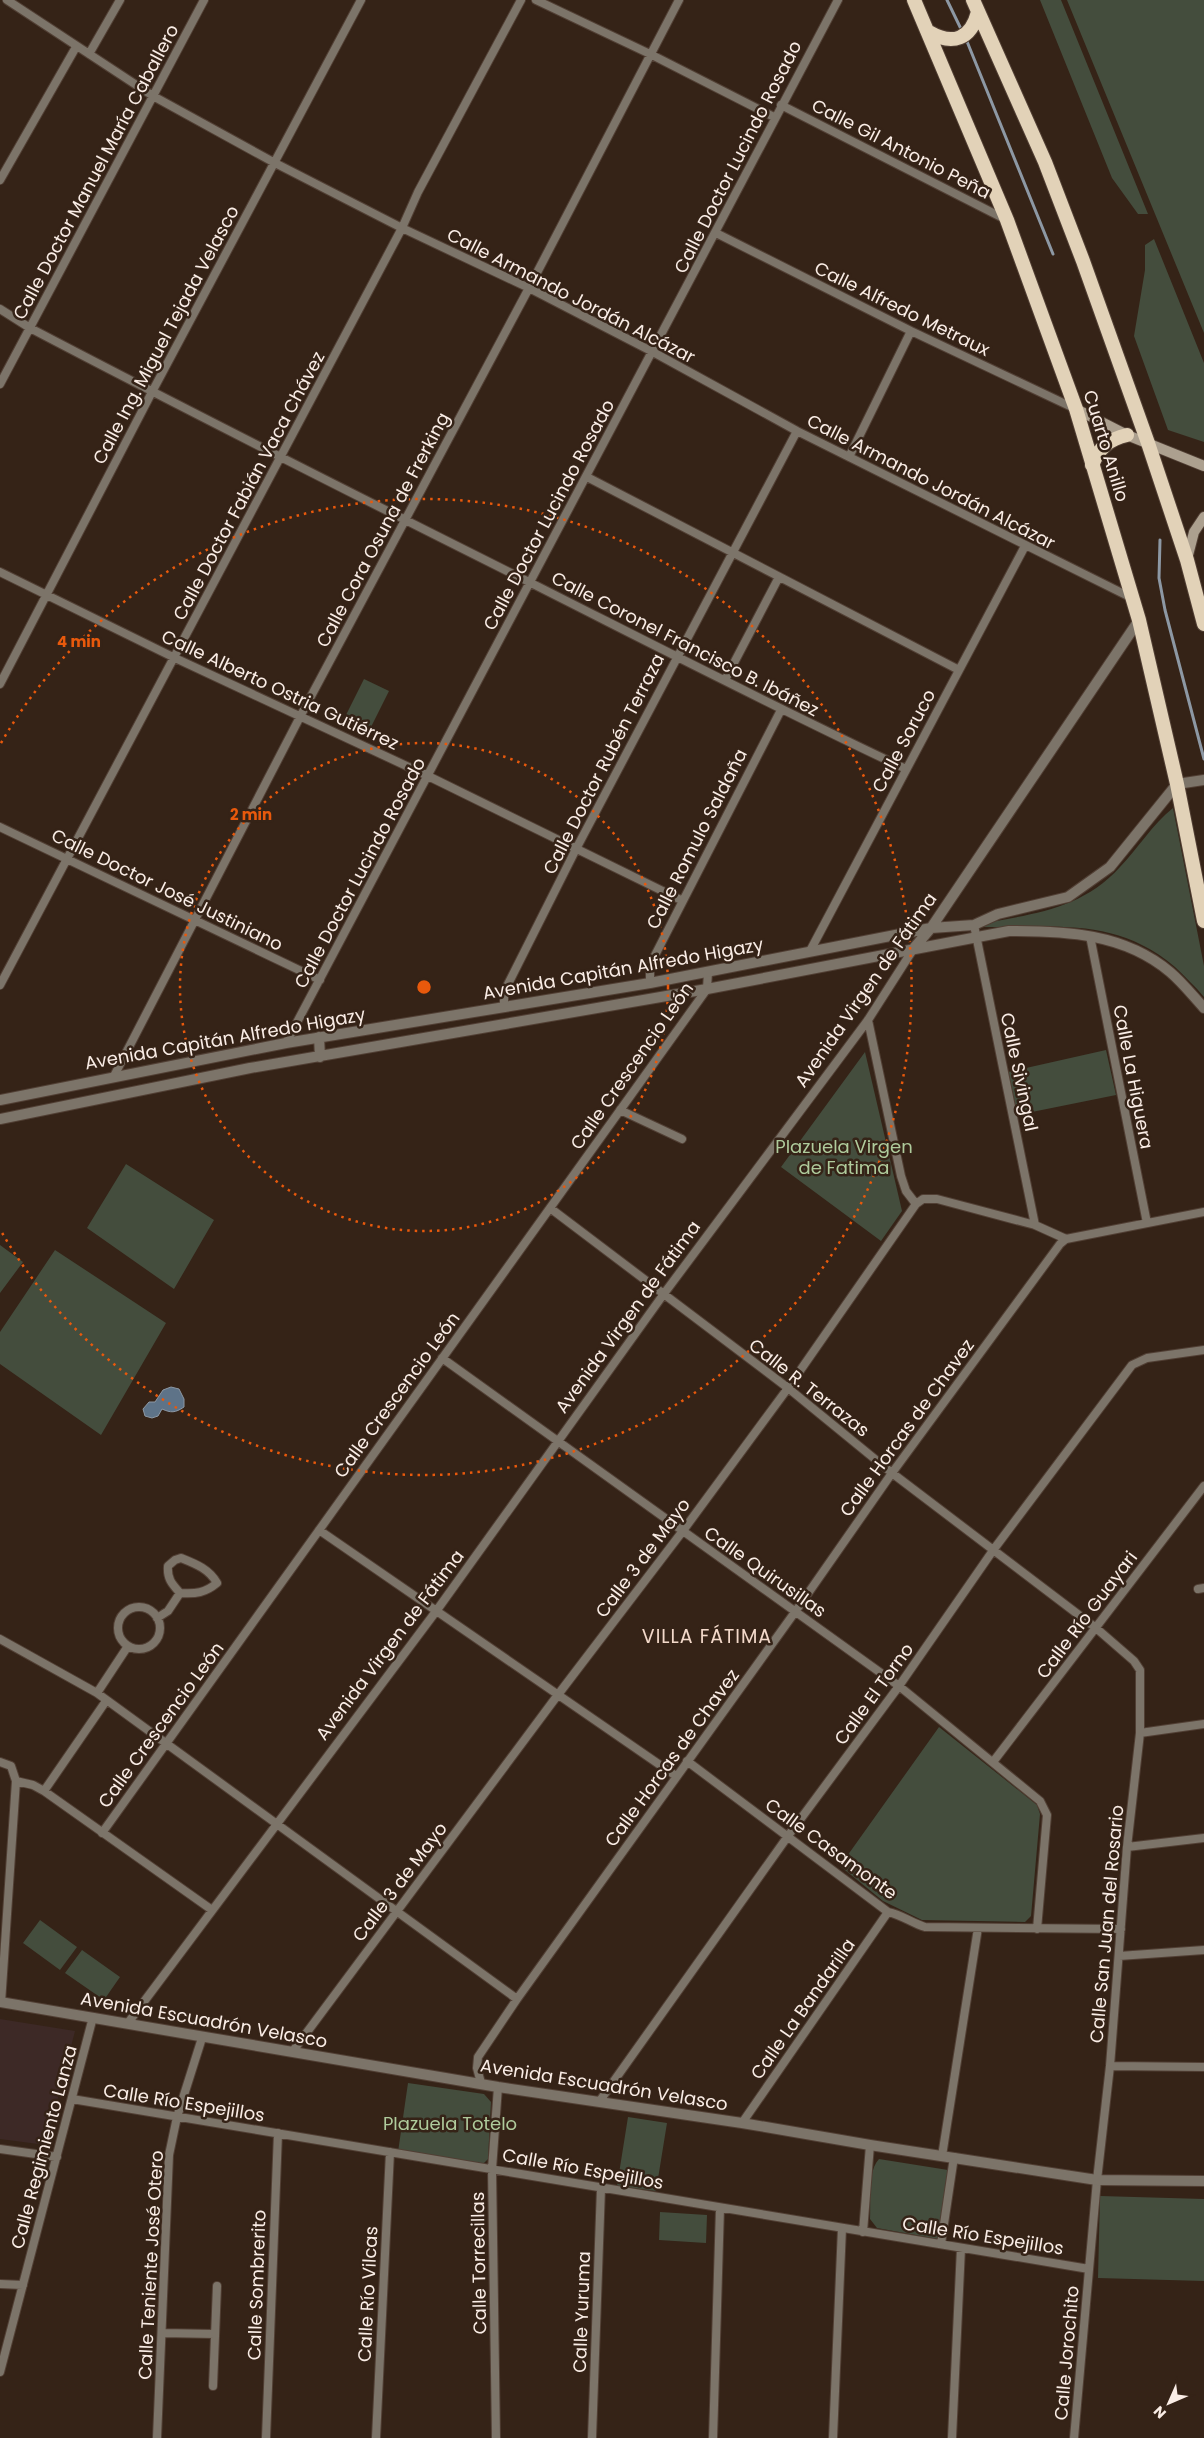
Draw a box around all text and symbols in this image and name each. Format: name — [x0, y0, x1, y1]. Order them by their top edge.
street label: Calle Doctor Manuel María Caballero — [7, 20, 184, 324]
street label: Calle Doctor Lucindo Rosado — [668, 36, 807, 277]
street label: Calle Gil Antonio Peña — [807, 93, 995, 205]
street label: Calle Ing. Miguel Tejada Velasco — [86, 201, 245, 469]
street label: Calle Armando Jordán Alcázar — [443, 222, 700, 369]
street label: Calle Alfredo Metraux — [810, 255, 994, 362]
street label: Calle Doctor Fabián Vaca Chávez — [167, 347, 330, 625]
street label: Cuarto Anillo — [1078, 387, 1135, 505]
street label: Calle Doctor Lucindo Rosado — [477, 395, 620, 635]
street label: Calle Cora Osuna de Frerking — [310, 408, 455, 652]
street label: Calle Armando Jordán Alcázar — [803, 408, 1060, 555]
street label: Calle Coronel Francisco B. Ibáñez — [547, 565, 823, 722]
street label: Calle Alberto Ostria Gutiérrez — [158, 623, 403, 756]
text: 4 min — [57, 631, 101, 652]
street label: Calle Doctor Rubén Terraza — [537, 649, 670, 878]
street label: Calle Soruco — [866, 685, 941, 797]
street label: Calle Romulo Saldaña — [640, 744, 753, 933]
street label: Calle Doctor Lucindo Rosado — [288, 753, 431, 993]
text: 2 min — [230, 804, 272, 825]
street label: Calle Doctor José Justiniano — [47, 822, 287, 957]
street label: Avenida Virgen de Fátima — [789, 887, 943, 1092]
street label: Avenida Capitán Alfredo Higazy — [481, 931, 765, 1006]
street label: Calle Crescencio León — [564, 977, 699, 1155]
centre of rings — [415, 978, 433, 996]
street label: Avenida Capitán Alfredo Higazy — [83, 1001, 367, 1076]
street label: Calle La Higuera — [1107, 1003, 1160, 1151]
street label: Calle Sivingal — [995, 1010, 1044, 1134]
park label: Plazuela Virgen de Fatima — [775, 1134, 913, 1180]
street label: Avenida Virgen de Fátima — [549, 1215, 706, 1418]
street label: Calle Crescencio León — [328, 1307, 465, 1483]
street label: Calle R. Terrazas — [744, 1333, 875, 1443]
street label: Calle Horcas de Chavez — [834, 1334, 980, 1522]
street label: Calle 3 de Mayo — [589, 1493, 696, 1623]
street label: Calle Quirusillas — [699, 1520, 831, 1623]
street label: Avenida Virgen de Fátima — [310, 1544, 470, 1745]
street label: Calle Río Guayari — [1030, 1546, 1143, 1684]
district label: VILLA FÁTIMA — [642, 1623, 772, 1650]
street label: Calle Crescencio León — [92, 1637, 229, 1813]
street label: Calle El Torno — [828, 1638, 919, 1750]
street label: Calle Horcas de Chavez — [599, 1664, 745, 1852]
street label: Calle Casamonte — [760, 1792, 902, 1905]
street label: Calle San Juan del Rosario — [1084, 1804, 1129, 2044]
street label: Calle 3 de Mayo — [346, 1817, 453, 1947]
street label: Calle La Bandarilla — [744, 1933, 861, 2084]
street label: Avenida Escuadrón Velasco — [79, 1985, 329, 2054]
street label: Calle Regimiento Lanza — [4, 2042, 83, 2251]
street label: Avenida Escuadrón Velasco — [479, 2053, 730, 2116]
street label: Calle Río Espejillos — [102, 2077, 267, 2128]
park label: Plazuela Totelo — [383, 2111, 517, 2136]
street label: Calle Río Espejillos — [501, 2142, 666, 2195]
street label: Calle Teniente José Otero — [132, 2150, 169, 2380]
street label: Calle Torrecillas — [465, 2192, 492, 2334]
street label: Calle Sombrerito — [241, 2209, 272, 2361]
street label: Calle Río Espejillos — [901, 2210, 1066, 2261]
street label: Calle Río Vilcas — [351, 2225, 384, 2363]
street label: Calle Yuruma — [567, 2251, 596, 2373]
street label: Calle Jorochito — [1048, 2285, 1085, 2421]
north arrow — [1144, 2378, 1194, 2428]
text: N — [1149, 2401, 1171, 2423]

